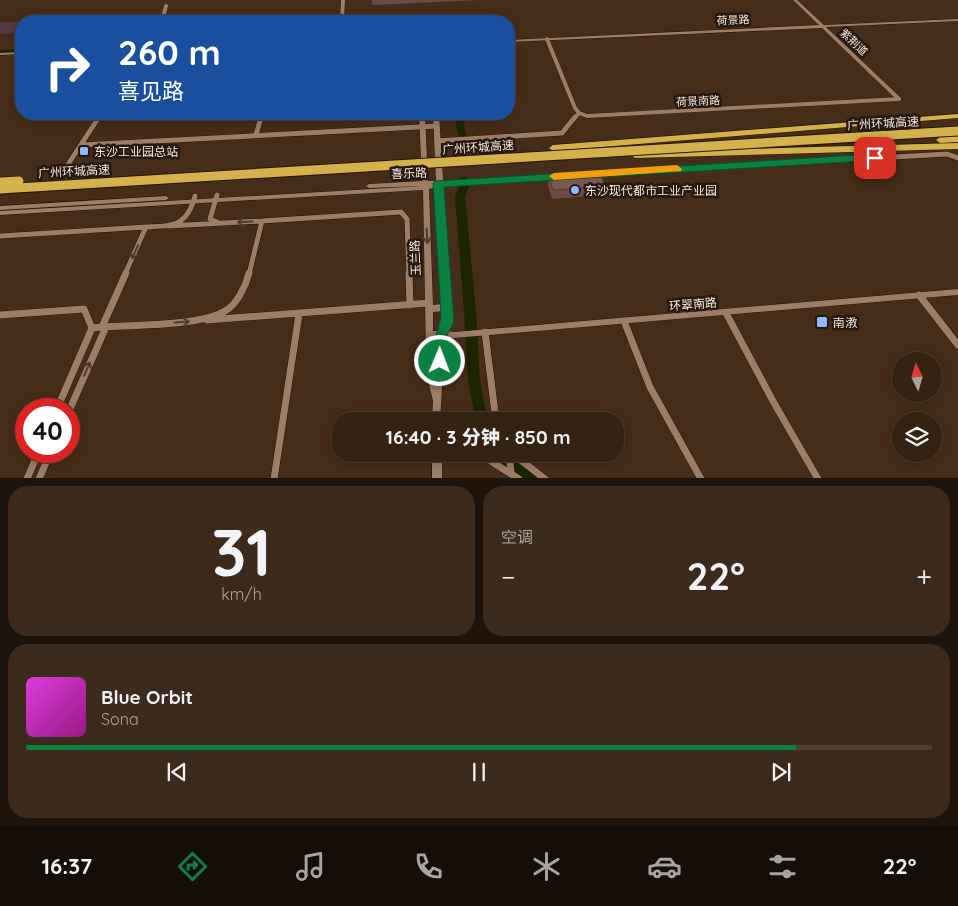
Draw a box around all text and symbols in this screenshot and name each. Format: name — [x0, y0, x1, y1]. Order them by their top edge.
street label: 荷景路 — [716, 12, 750, 28]
street label: 紫荆道 — [837, 26, 871, 58]
text: 260 m — [118, 30, 221, 74]
icon: right — [35, 35, 100, 100]
text: 喜见路 — [118, 77, 184, 105]
street label: 荷景南路 — [676, 93, 720, 109]
street label: 广州环城高速 — [847, 114, 919, 132]
street label: 广州环城高速 — [442, 137, 514, 157]
pin — [854, 137, 896, 179]
place label: 东沙工业园总站 — [94, 144, 178, 159]
icon: arrive — [861, 144, 889, 172]
marker: 东沙工业园总站 — [78, 145, 90, 157]
street label: 广州环城高速 — [38, 162, 110, 180]
street label: 喜乐路 — [391, 165, 427, 181]
place label: 东沙现代都市工业产业园 — [585, 183, 717, 198]
marker: 东沙现代都市工业产业园 — [569, 184, 581, 196]
one-way arrow — [237, 217, 253, 226]
one-way arrow — [422, 228, 432, 244]
street label: 玉兰路 — [407, 240, 423, 276]
one-way arrow — [130, 244, 140, 259]
street label: 环翠南路 — [668, 294, 718, 314]
marker: 南漖 — [815, 315, 829, 329]
place label: 南漖 — [833, 315, 858, 330]
one-way arrow — [174, 317, 190, 326]
position arrow — [413, 334, 465, 386]
north arrow — [892, 352, 942, 402]
map controls — [892, 352, 942, 462]
one-way arrow — [83, 362, 93, 377]
speed limit sign: 40 — [15, 398, 80, 463]
button: layers — [892, 412, 942, 462]
text: 16:40 · 3 分钟 · 850 m — [385, 425, 571, 449]
text: 31 — [211, 511, 272, 592]
text: 空调 — [501, 527, 533, 547]
text: 22° — [687, 552, 745, 600]
text: − — [501, 559, 516, 594]
text: + — [916, 559, 932, 594]
text: km/h — [221, 584, 262, 604]
text: Blue Orbit — [101, 685, 193, 709]
text: Sona — [101, 709, 139, 729]
icon: previous — [163, 758, 191, 786]
icon: pause — [465, 758, 493, 786]
icon: next — [767, 758, 795, 786]
icon: directions — [175, 849, 210, 884]
icon: music — [293, 849, 328, 884]
icon: phone — [411, 849, 446, 884]
icon: climate — [529, 849, 564, 884]
icon: car — [647, 849, 682, 884]
icon: filters — [765, 849, 800, 884]
text: 16:37 — [41, 852, 92, 880]
text: 22° — [883, 852, 916, 880]

